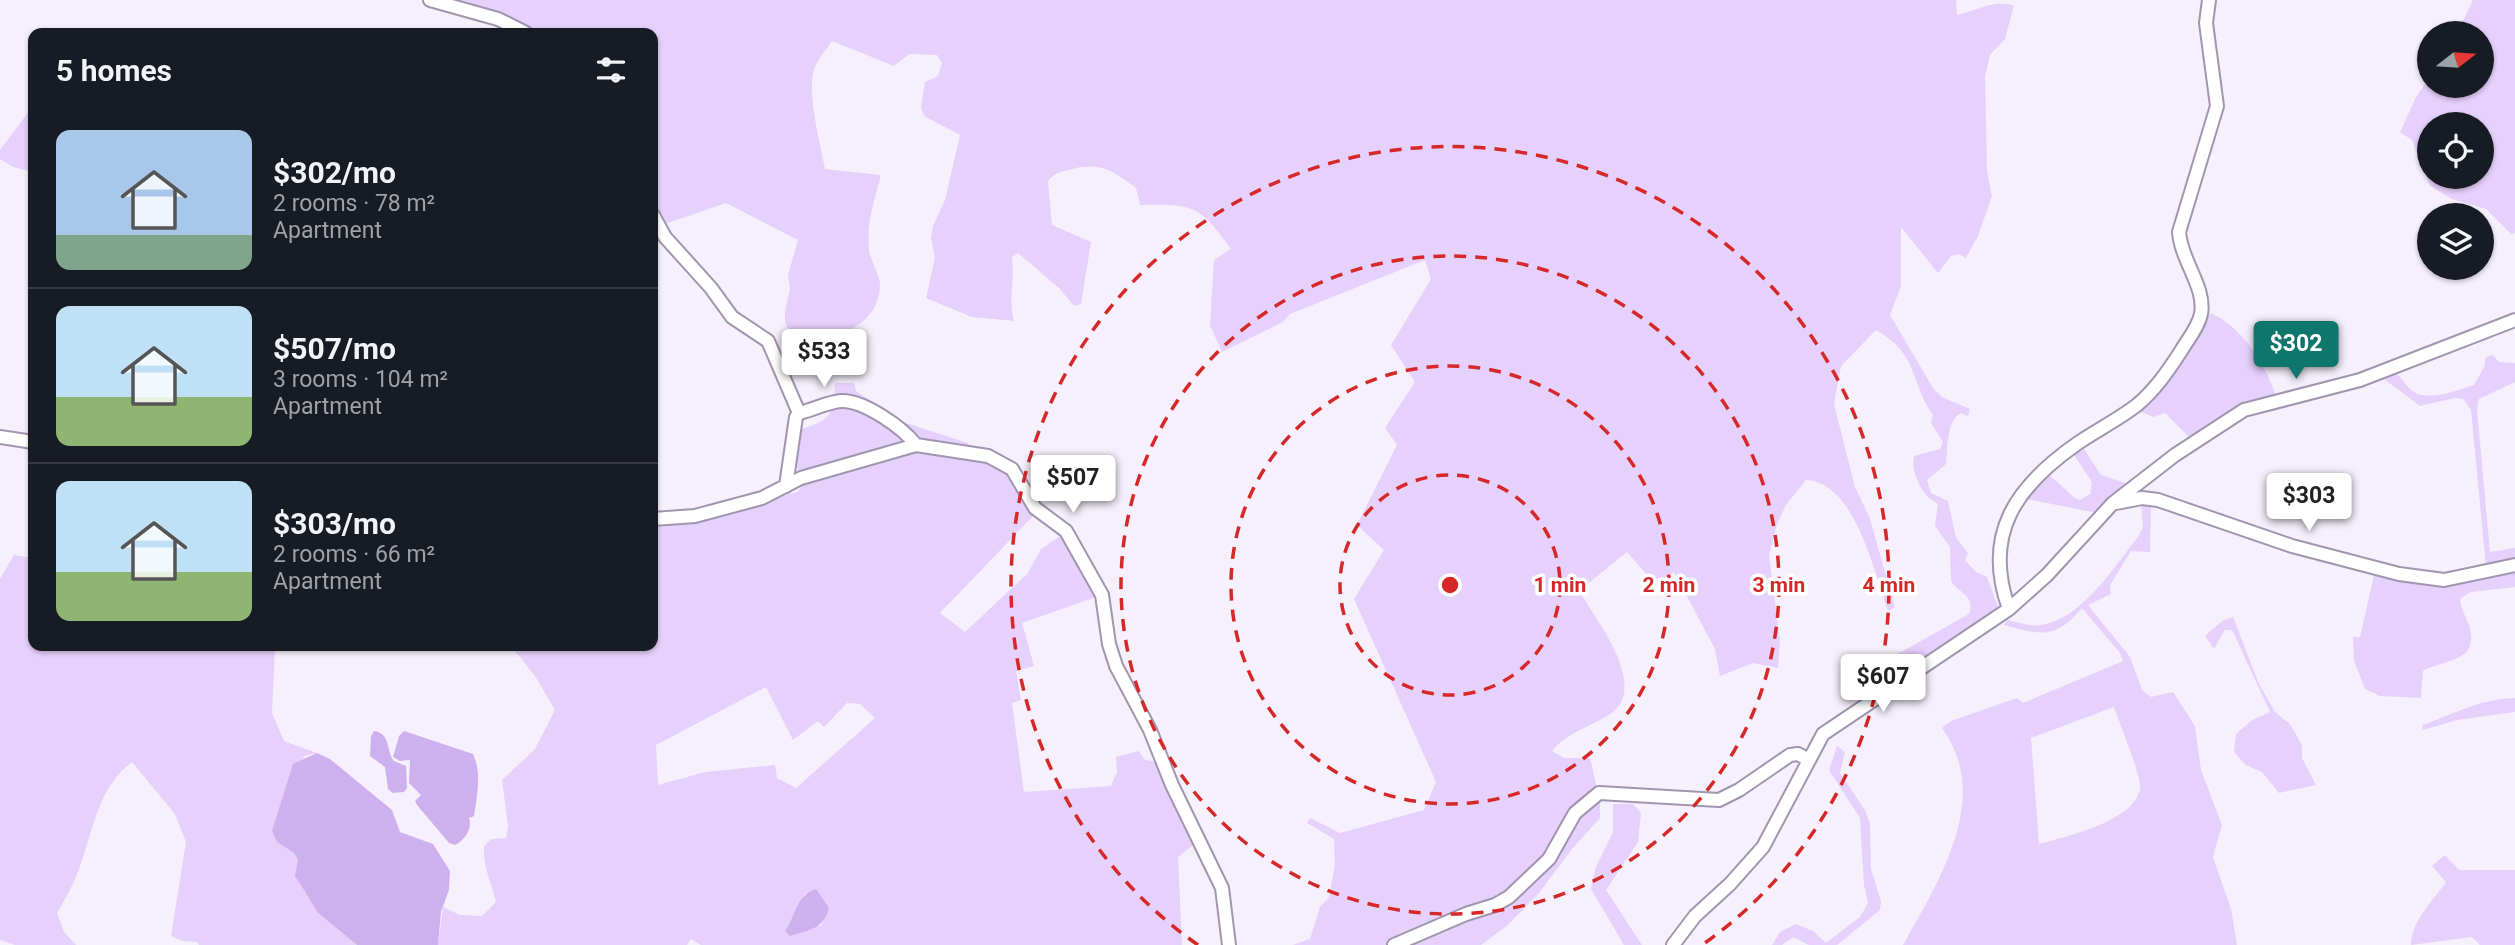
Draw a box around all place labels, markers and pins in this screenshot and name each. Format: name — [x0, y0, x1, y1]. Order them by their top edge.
pin: $302 — [2255, 322, 2337, 381]
pin: $533 — [783, 330, 865, 389]
pin: $507 — [1032, 456, 1114, 515]
pin: $303 — [2268, 474, 2350, 533]
centre of rings — [1438, 573, 1462, 597]
pin: $607 — [1842, 654, 1924, 714]

